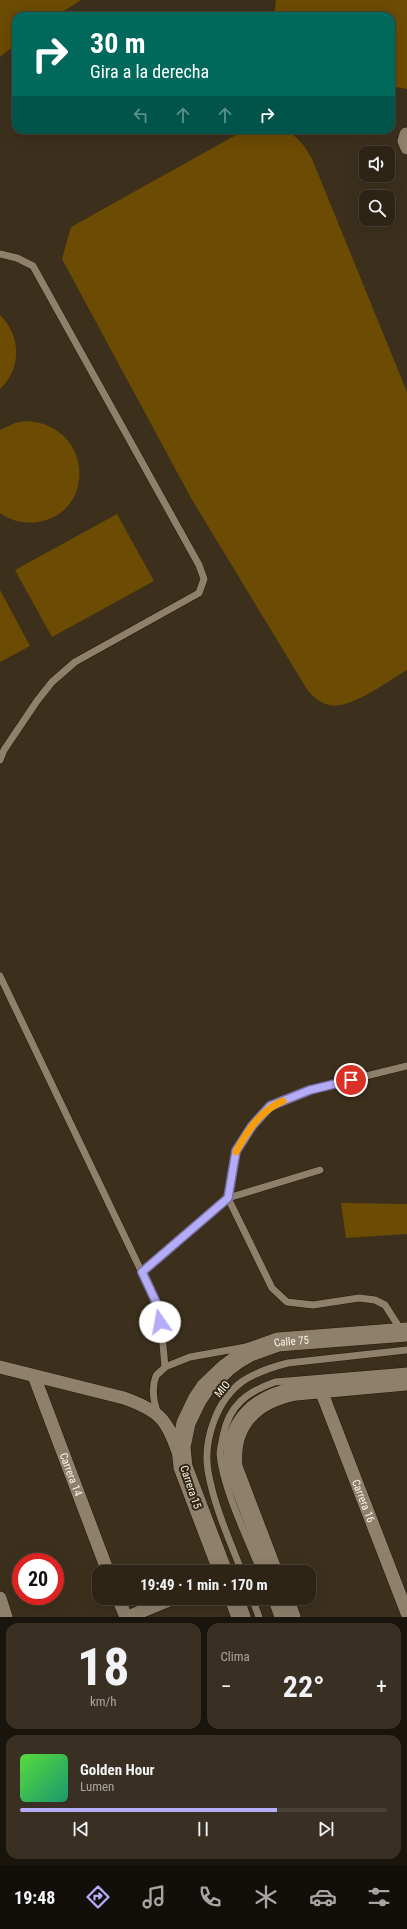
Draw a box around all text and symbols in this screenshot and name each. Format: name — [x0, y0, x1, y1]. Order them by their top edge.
text: 30 m — [90, 27, 146, 60]
icon: right — [24, 28, 76, 80]
text: Gira a la derecha — [90, 61, 209, 82]
icon: left — [130, 104, 152, 126]
icon: ahead — [172, 104, 194, 126]
icon: ahead — [214, 104, 236, 126]
icon: right — [256, 104, 278, 126]
map controls — [359, 146, 395, 226]
button: sound — [359, 146, 395, 182]
button: search — [359, 190, 395, 226]
pin — [334, 1063, 368, 1097]
icon: arrive — [340, 1069, 362, 1091]
position arrow — [139, 1301, 181, 1343]
street label: Calle 75 — [272, 1334, 310, 1350]
street label: MIO — [212, 1378, 233, 1400]
street label: Carrera 14 — [57, 1451, 85, 1498]
street label: Carrera 15 — [177, 1464, 204, 1511]
street label: Carrera 16 — [349, 1478, 377, 1524]
speed limit sign: 20 — [12, 1553, 64, 1605]
text: 19:49 · 1 min · 170 m — [140, 1576, 268, 1594]
text: 18 — [77, 1637, 130, 1698]
text: Clima — [221, 1649, 250, 1664]
text: 22° — [283, 1669, 325, 1704]
text: − — [221, 1674, 232, 1699]
text: + — [376, 1674, 387, 1699]
text: km/h — [90, 1694, 117, 1709]
text: Golden Hour — [80, 1761, 155, 1779]
text: Lumen — [80, 1779, 114, 1794]
icon: previous — [70, 1818, 92, 1840]
icon: pause — [192, 1818, 214, 1840]
icon: next — [315, 1818, 337, 1840]
icon: directions — [84, 1883, 112, 1911]
icon: music — [140, 1883, 168, 1911]
icon: phone — [196, 1883, 224, 1911]
icon: climate — [252, 1883, 280, 1911]
icon: car — [309, 1883, 337, 1911]
icon: filters — [365, 1883, 393, 1911]
text: 19:48 — [14, 1887, 55, 1908]

